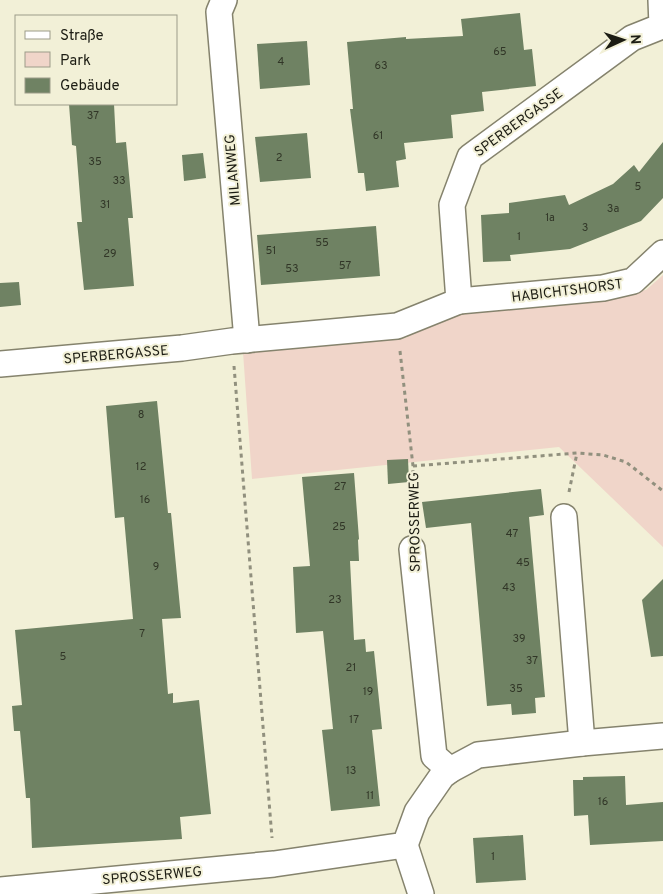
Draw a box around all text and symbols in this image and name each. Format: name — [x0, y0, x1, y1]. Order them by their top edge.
legend — [15, 15, 178, 105]
north arrow — [598, 15, 648, 65]
text: Straße — [60, 27, 104, 46]
text: N — [626, 34, 643, 45]
house number: 65 — [493, 45, 507, 59]
text: Park — [60, 52, 91, 71]
house number: 4 — [278, 55, 285, 69]
house number: 63 — [374, 59, 388, 73]
text: Gebäude — [60, 77, 120, 96]
street label: SPERBERGASSE — [471, 85, 566, 161]
house number: 37 — [87, 109, 99, 123]
house number: 61 — [373, 129, 383, 143]
street label: MILANWEG — [222, 134, 245, 206]
house number: 2 — [276, 151, 282, 165]
house number: 35 — [88, 155, 102, 169]
house number: 33 — [112, 174, 126, 188]
house number: 5 — [635, 180, 642, 194]
house number: 31 — [100, 198, 110, 212]
house number: 3a — [607, 202, 619, 216]
house number: 1a — [545, 211, 555, 225]
house number: 3 — [582, 221, 588, 235]
house number: 1 — [517, 230, 521, 244]
house number: 55 — [315, 236, 329, 250]
house number: 51 — [266, 244, 276, 258]
house number: 29 — [103, 247, 117, 261]
house number: 57 — [339, 259, 351, 273]
house number: 53 — [285, 262, 299, 276]
street label: HABICHTSHORST — [510, 276, 624, 307]
street label: SPERBERGASSE — [63, 342, 169, 369]
house number: 8 — [138, 408, 144, 422]
house number: 12 — [136, 460, 146, 474]
street label: SPROSSERWEG — [406, 472, 425, 572]
house number: 27 — [334, 480, 346, 494]
house number: 16 — [140, 493, 150, 507]
house number: 25 — [332, 520, 346, 534]
house number: 47 — [506, 527, 518, 541]
house number: 45 — [516, 556, 530, 570]
house number: 9 — [153, 560, 159, 574]
house number: 43 — [502, 581, 516, 595]
house number: 23 — [328, 593, 342, 607]
house number: 7 — [139, 627, 145, 641]
house number: 39 — [513, 632, 525, 646]
house number: 5 — [60, 650, 67, 664]
house number: 37 — [526, 654, 538, 668]
house number: 21 — [346, 661, 356, 675]
house number: 35 — [509, 682, 523, 696]
house number: 19 — [363, 685, 373, 699]
house number: 17 — [349, 713, 359, 727]
house number: 13 — [346, 764, 356, 778]
house number: 11 — [366, 789, 374, 803]
house number: 16 — [598, 795, 608, 809]
house number: 1 — [491, 850, 495, 864]
street label: SPROSSERWEG — [101, 864, 203, 889]

